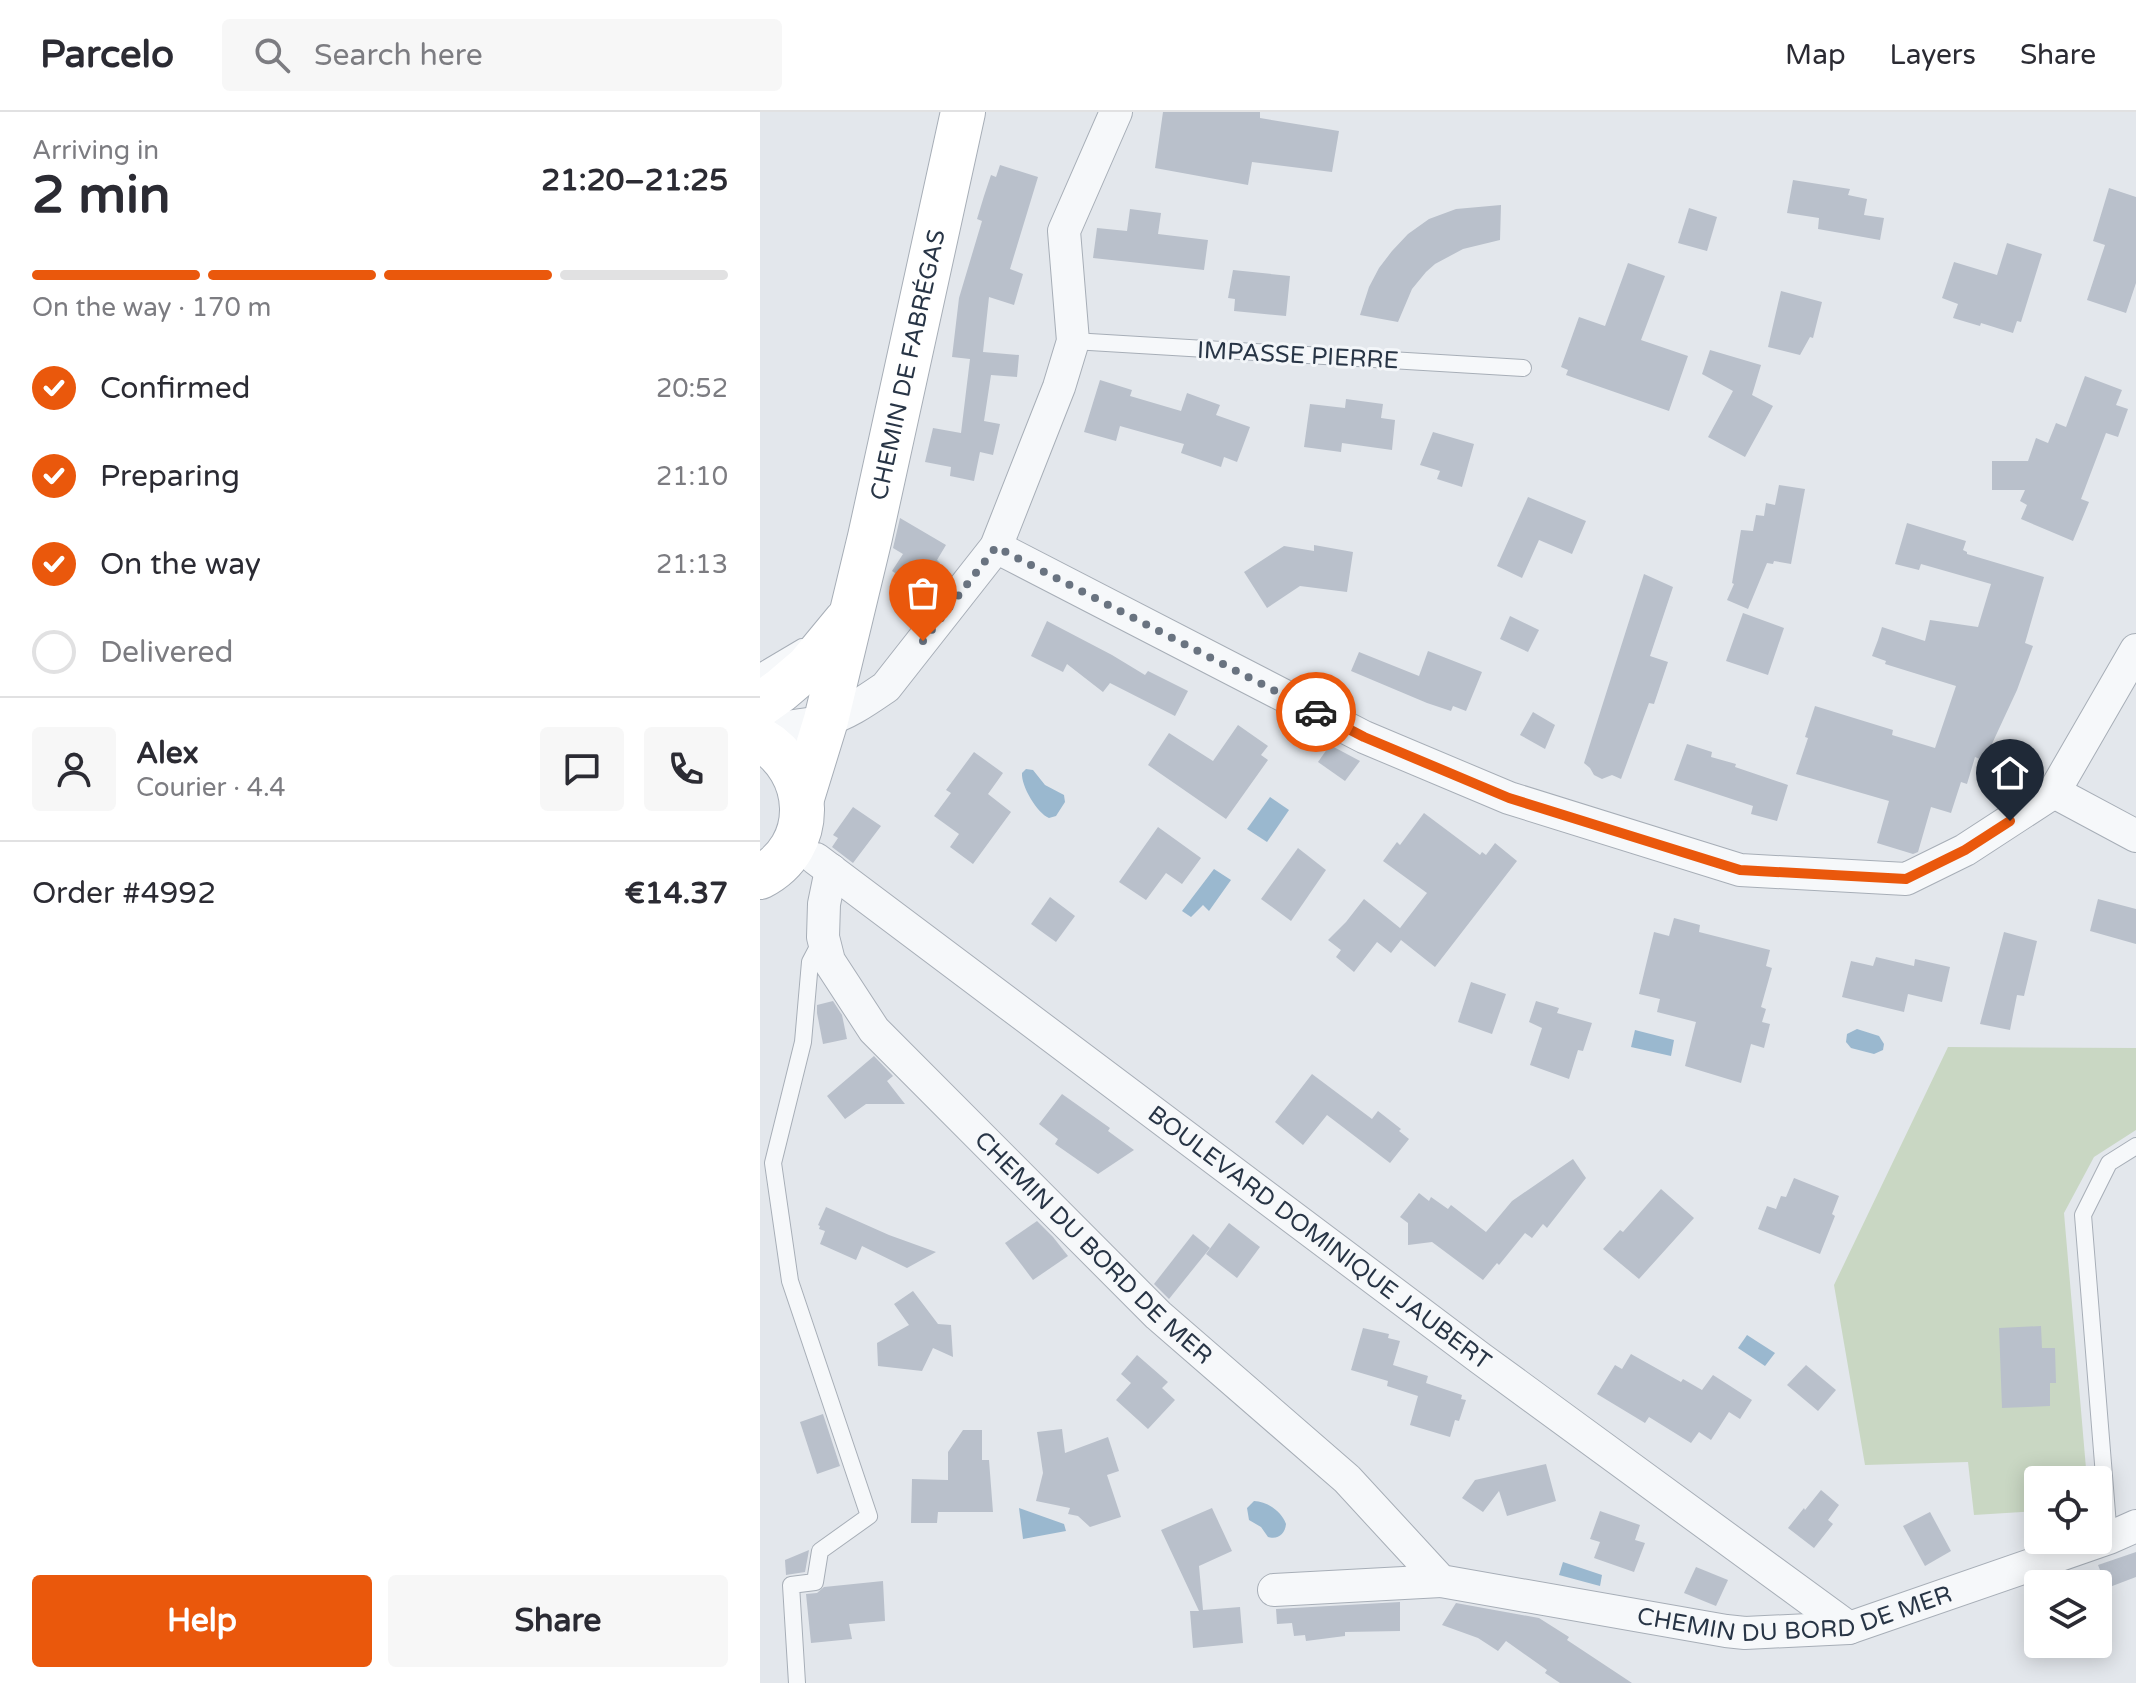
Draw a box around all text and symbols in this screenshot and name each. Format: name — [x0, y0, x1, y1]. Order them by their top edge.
search box — [222, 19, 782, 91]
text: Parcelo — [40, 32, 174, 78]
icon: search — [250, 33, 294, 77]
text: Search here — [314, 37, 483, 74]
text: Map — [1785, 38, 1846, 72]
text: Layers — [1890, 38, 1976, 72]
text: Share — [2020, 38, 2096, 72]
text: Arriving in — [32, 135, 159, 166]
text: 21:20–21:25 — [541, 162, 728, 199]
text: 2 min — [32, 164, 171, 227]
street label: CHEMIN DE FABRÉGAS — [864, 227, 952, 503]
text: On the way · 170 m — [32, 292, 271, 323]
street label: IMPASSE PIERRE — [1196, 336, 1400, 375]
icon: check — [32, 366, 76, 410]
text: Confirmed — [100, 370, 251, 407]
text: 20:52 — [656, 373, 728, 404]
icon: check — [32, 454, 76, 498]
text: Preparing — [100, 458, 240, 495]
text: 21:10 — [656, 461, 728, 492]
icon: check — [32, 542, 76, 586]
text: On the way — [100, 546, 261, 583]
text: 21:13 — [656, 549, 728, 580]
pin — [889, 559, 957, 641]
icon: bag — [901, 571, 945, 615]
text: Delivered — [100, 634, 234, 671]
courier — [1276, 672, 1356, 752]
icon: car — [1294, 690, 1338, 734]
button: person — [32, 727, 116, 811]
button: chat — [540, 727, 624, 811]
button: phone — [644, 727, 728, 811]
text: Alex — [136, 735, 199, 772]
pin — [1976, 739, 2044, 821]
icon: home — [1988, 751, 2032, 795]
text: Courier · 4.4 — [136, 772, 286, 803]
text: Order #4992 — [32, 875, 216, 912]
text: €14.37 — [624, 875, 728, 912]
street label: BOULEVARD DOMINIQUE JAUBERT — [1142, 1100, 1497, 1376]
street label: CHEMIN DU BORD DE MER — [968, 1125, 1218, 1370]
map controls — [2024, 1466, 2112, 1658]
button: locate — [2024, 1466, 2112, 1554]
button: layers — [2024, 1570, 2112, 1658]
button: Help — [32, 1575, 372, 1667]
button: Share — [388, 1575, 728, 1667]
street label: CHEMIN DU BORD DE MER — [1635, 1580, 1956, 1648]

